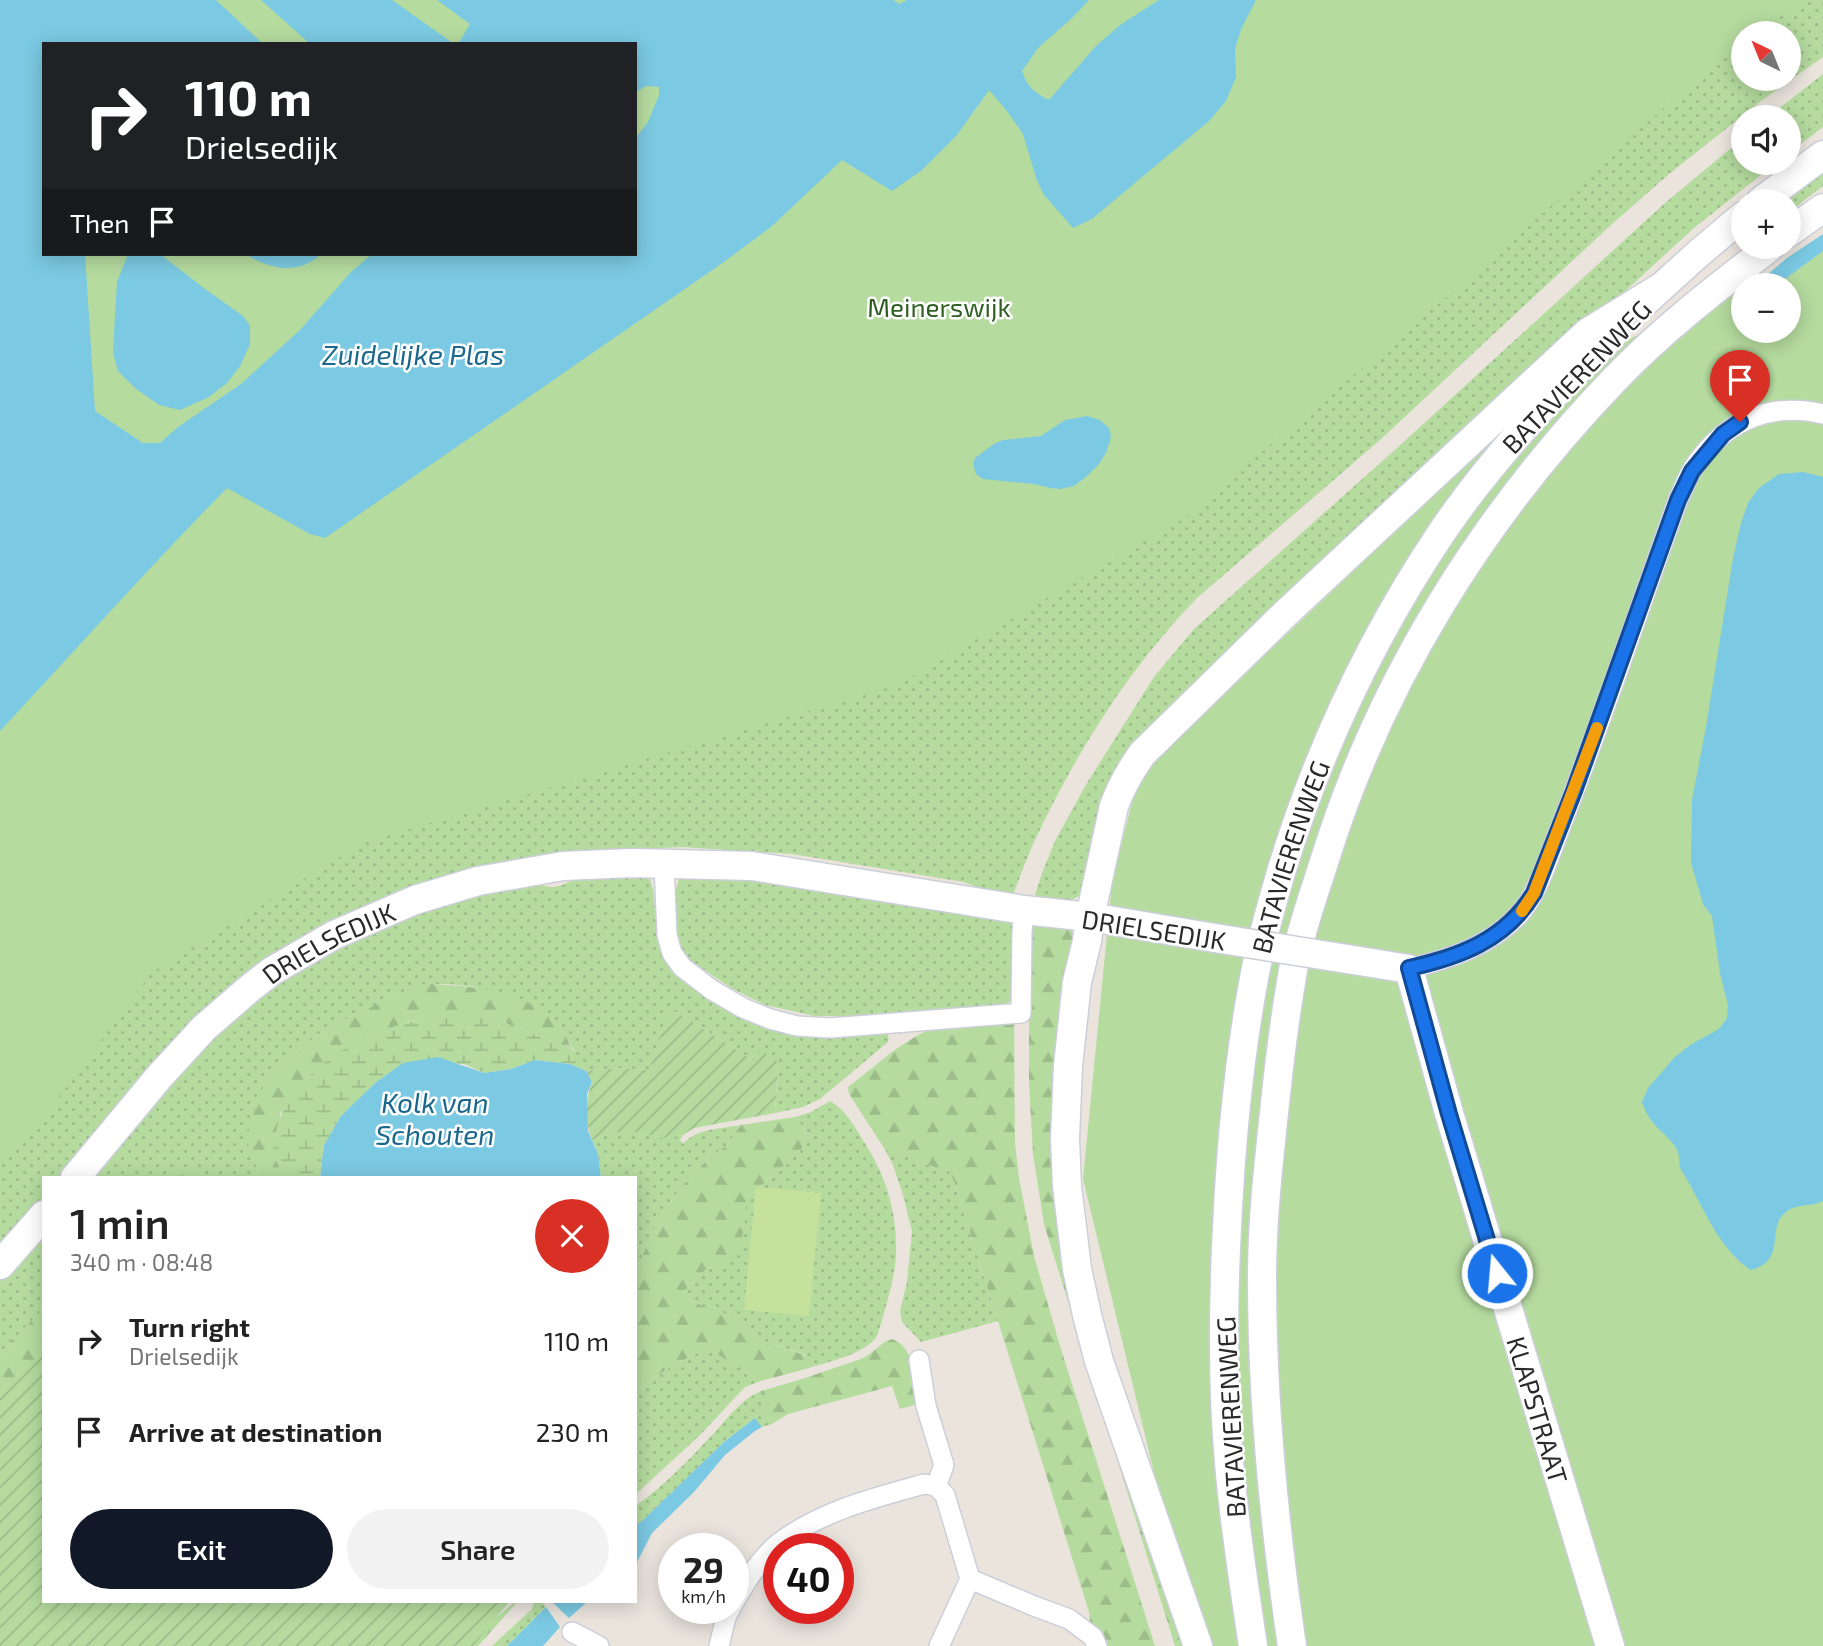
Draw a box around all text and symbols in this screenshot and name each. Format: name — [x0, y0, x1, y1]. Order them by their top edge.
north arrow — [1731, 21, 1801, 91]
map controls — [1731, 21, 1801, 343]
text: 110 m — [185, 67, 312, 126]
icon: right — [70, 70, 161, 161]
button: sound — [1731, 105, 1801, 175]
text: Drielsedijk — [185, 127, 338, 165]
button: + — [1731, 189, 1801, 259]
icon: arrive — [143, 203, 181, 241]
text: Then — [70, 207, 129, 238]
button: − — [1731, 273, 1801, 343]
park label: Meinerswijk — [867, 291, 1011, 322]
street label: BATAVIERENWEG — [1495, 293, 1657, 459]
water label: Zuidelijke Plas — [322, 337, 504, 371]
pin — [1710, 350, 1770, 422]
icon: arrive — [1721, 361, 1759, 399]
street label: BATAVIERENWEG — [1244, 755, 1335, 956]
street label: DRIELSEDIJK — [255, 895, 399, 989]
street label: DRIELSEDIJK — [1080, 902, 1228, 956]
water label: Kolk van Schouten — [376, 1085, 494, 1151]
text: 1 min — [70, 1197, 170, 1247]
button: close — [535, 1199, 609, 1273]
position arrow — [1460, 1236, 1534, 1310]
text: 340 m · 08:48 — [70, 1248, 213, 1276]
text: Turn right — [129, 1311, 250, 1342]
street label: BATAVIERENWEG — [1209, 1316, 1251, 1518]
icon: right — [70, 1322, 108, 1360]
text: 110 m — [544, 1325, 609, 1356]
street label: KLAPSTRAAT — [1502, 1332, 1575, 1487]
text: Drielsedijk — [129, 1342, 239, 1370]
icon: arrive — [70, 1413, 108, 1451]
text: Arrive at destination — [129, 1416, 382, 1447]
text: 230 m — [536, 1416, 609, 1447]
button: Exit — [70, 1509, 333, 1589]
button: Share — [347, 1509, 609, 1589]
speed limit sign: 40 — [763, 1533, 854, 1624]
text: 29 — [683, 1548, 724, 1590]
text: km/h — [681, 1585, 726, 1607]

